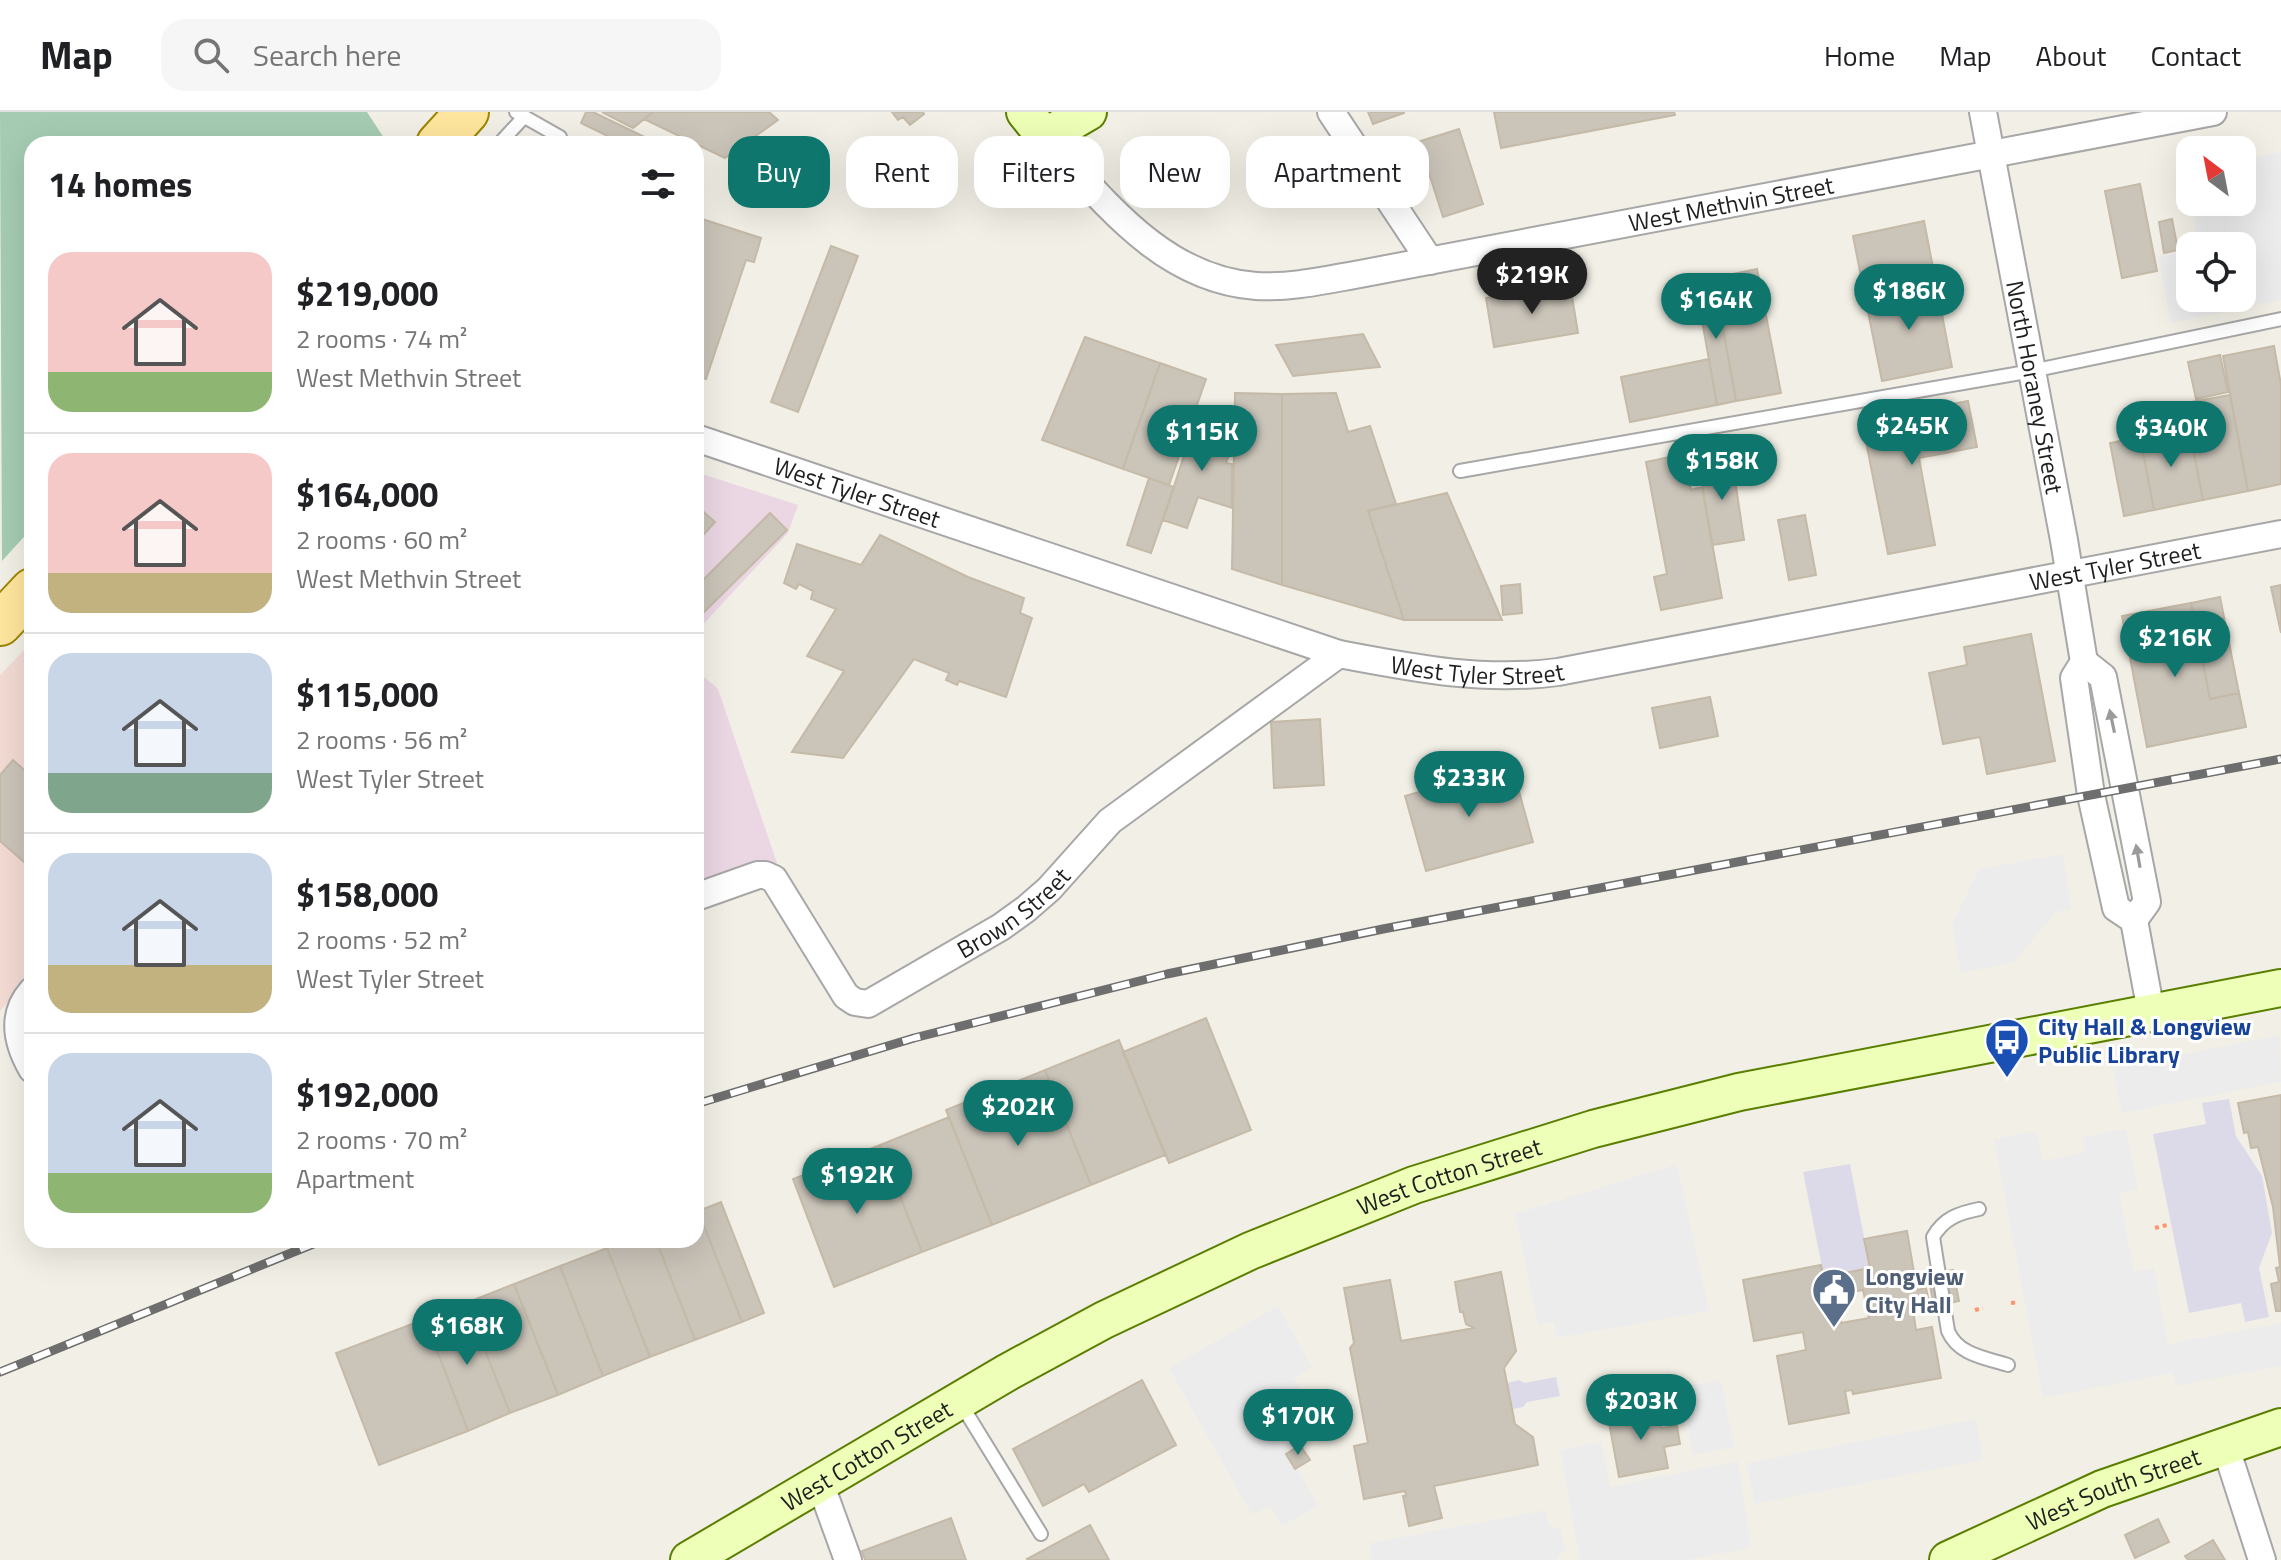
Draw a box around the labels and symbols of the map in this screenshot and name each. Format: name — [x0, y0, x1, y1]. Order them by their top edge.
north arrow — [2176, 136, 2256, 216]
street label: West Methvin Street — [1625, 166, 1837, 241]
pin: $219K — [1476, 248, 1588, 316]
pin: $186K — [1853, 264, 1965, 332]
pin: $164K — [1660, 273, 1772, 341]
street label: North Horaney Street — [1997, 277, 2073, 497]
pin: $245K — [1856, 399, 1968, 467]
pin: $340K — [2115, 401, 2227, 469]
pin: $115K — [1146, 405, 1258, 473]
pin: $158K — [1666, 434, 1778, 502]
street label: West Tyler Street — [769, 447, 946, 537]
street label: West Tyler Street — [2026, 532, 2204, 600]
pin: $216K — [2119, 611, 2231, 679]
street label: West Tyler Street — [1388, 646, 1568, 693]
one-way arrow — [2105, 708, 2118, 733]
pin: $233K — [1413, 751, 1525, 819]
one-way arrow — [2131, 843, 2143, 868]
street label: Brown Street — [950, 859, 1079, 967]
place label: City Hall & Longview Public Library — [2038, 1008, 2251, 1072]
bus stop icon: City Hall & Longview Public Library — [1983, 1016, 2031, 1079]
pin: $202K — [962, 1080, 1074, 1148]
street label: West Cotton Street — [1351, 1128, 1547, 1224]
pin: $192K — [801, 1148, 913, 1216]
place label: Longview City Hall — [1865, 1258, 1964, 1322]
public building icon: Longview City Hall — [1810, 1266, 1858, 1329]
pin: $168K — [411, 1299, 523, 1367]
pin: $203K — [1585, 1374, 1697, 1442]
pin: $170K — [1242, 1389, 1354, 1457]
street label: West Cotton Street — [774, 1391, 959, 1520]
street label: West South Street — [2020, 1438, 2206, 1540]

